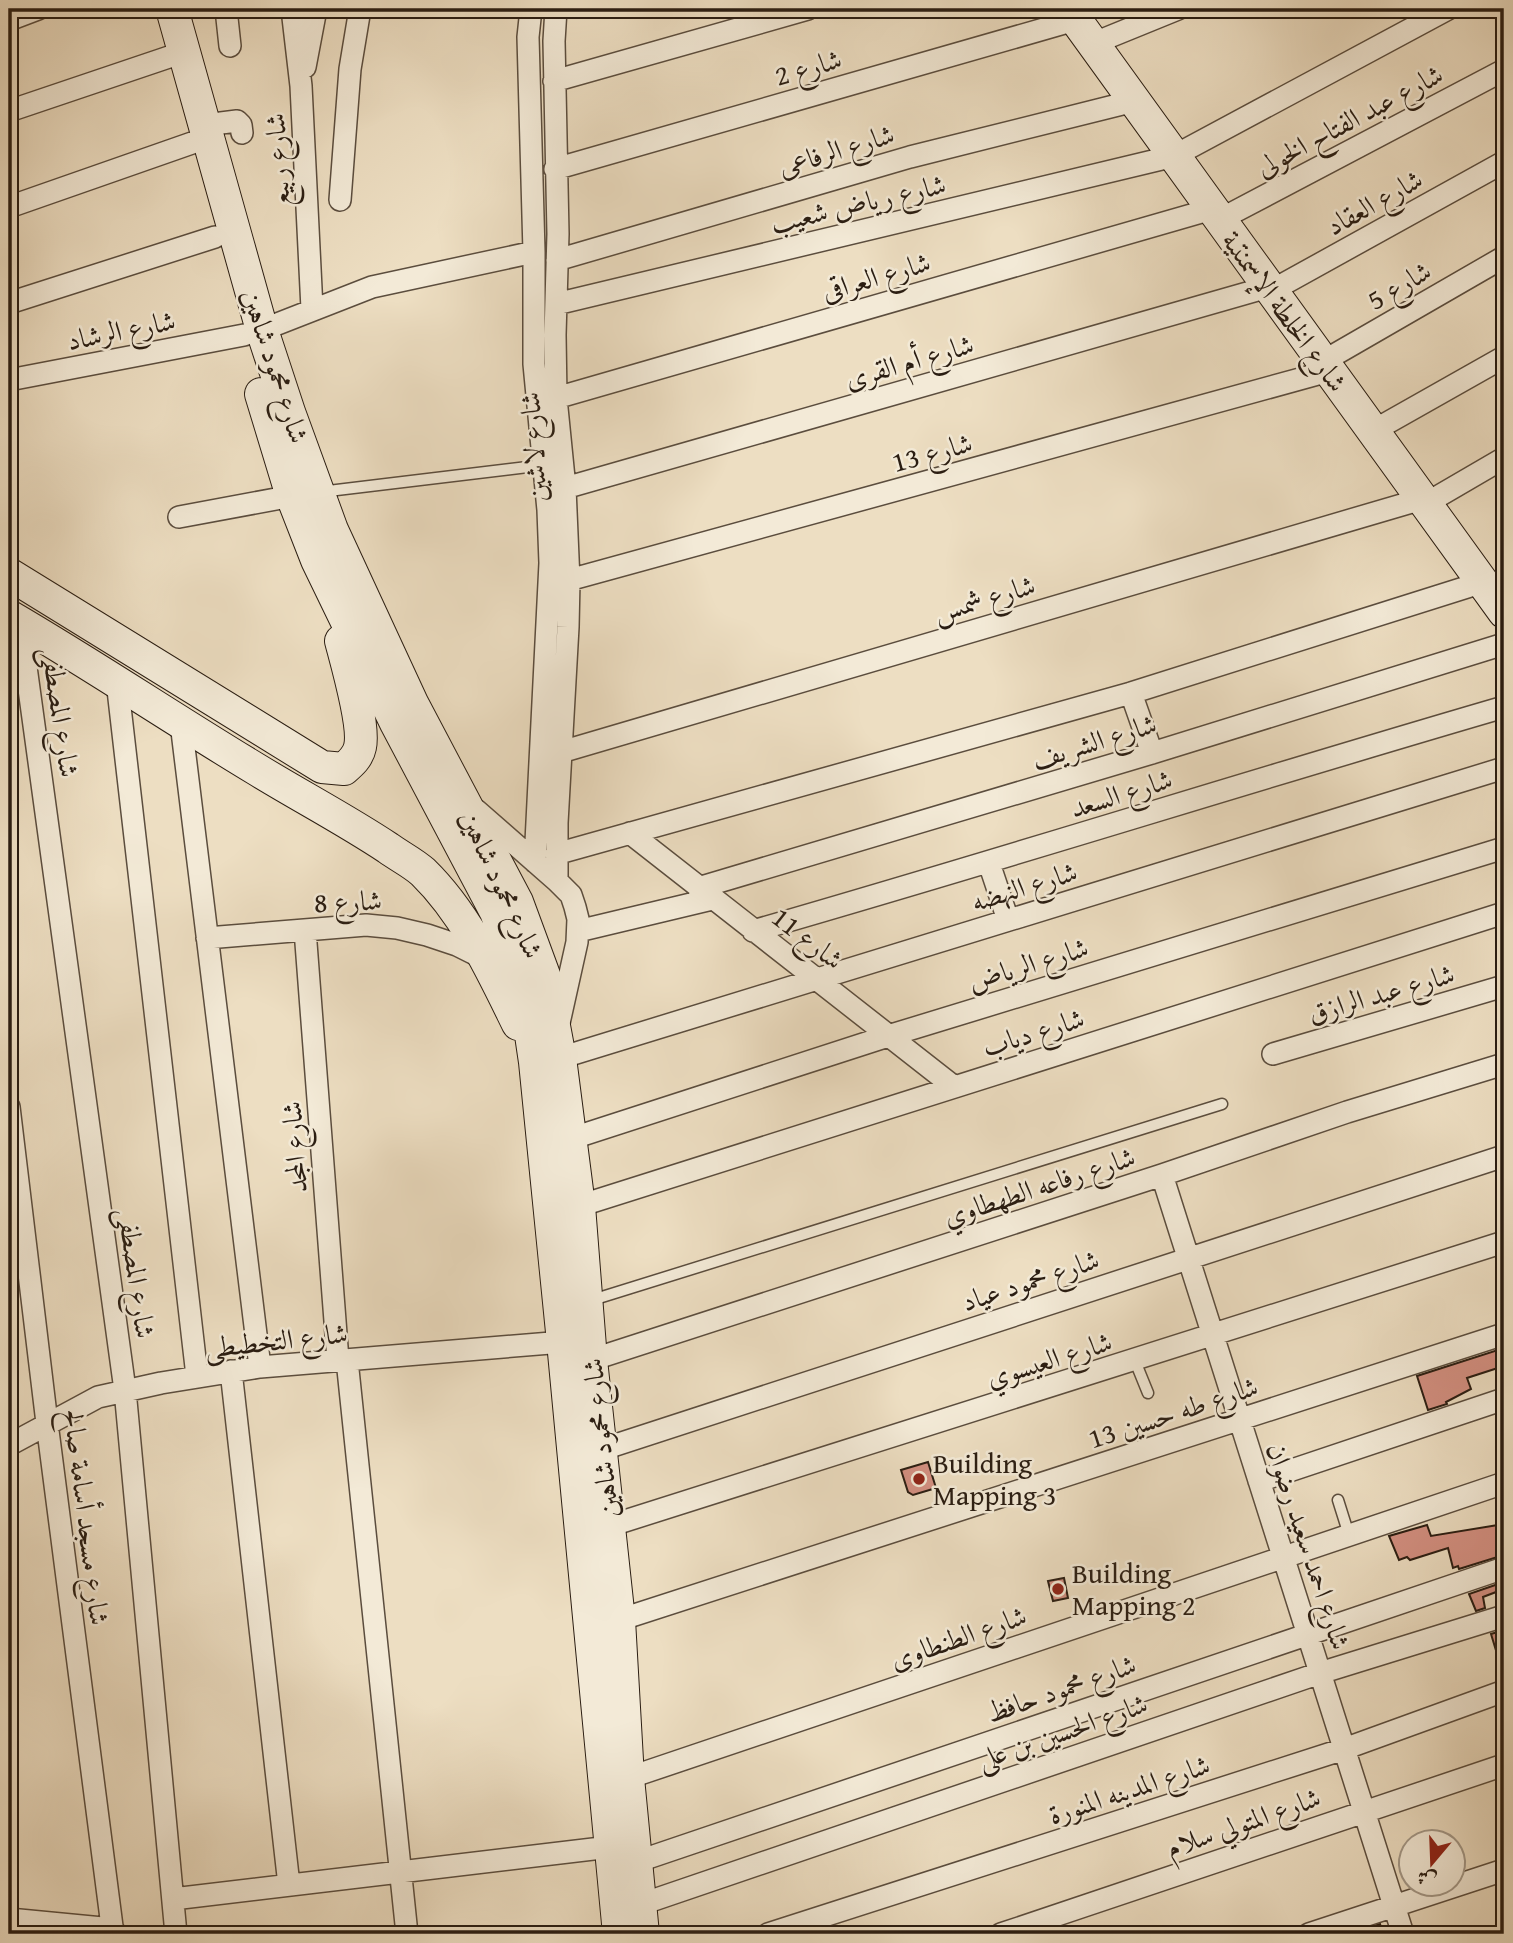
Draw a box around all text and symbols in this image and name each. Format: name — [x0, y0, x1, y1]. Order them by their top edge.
street label: شارع 2 — [769, 37, 847, 99]
street label: شارع عبد الفتاح الخولى — [1248, 53, 1453, 192]
street label: شارع ربيع — [254, 112, 305, 208]
street label: شارع الرفاعى — [773, 112, 900, 190]
street label: شارع العقاد — [1318, 158, 1432, 249]
street label: شارع رياض شعيب — [766, 162, 951, 247]
street label: شارع الخلطة الإسمنتية — [1209, 221, 1358, 402]
street label: شارع العراقى — [817, 240, 936, 314]
street label: شارع 5 — [1359, 250, 1441, 323]
street label: شارع محمود شاهين — [228, 283, 321, 449]
street label: شارع الرشاد — [63, 299, 180, 364]
street label: شارع أم القرى — [839, 323, 980, 403]
street label: شارع لاشين — [508, 390, 561, 503]
street label: شارع 13 — [887, 421, 978, 486]
street label: شارع شمس — [928, 563, 1041, 635]
street label: شارع المصطفى — [28, 644, 91, 781]
street label: شارع الشريف — [1026, 702, 1163, 783]
street label: شارع السعد — [1065, 758, 1178, 831]
street label: شارع محمود شاهين — [446, 803, 555, 967]
street label: شارع النهضه — [966, 850, 1083, 925]
street label: شارع 8 — [313, 879, 383, 926]
street label: شارع 11 — [761, 896, 853, 982]
street label: شارع الرياض — [962, 926, 1094, 1005]
street label: شارع عبد الرازق — [1303, 952, 1460, 1037]
street label: شارع دياب — [977, 997, 1090, 1070]
street label: شارع المجد — [270, 1100, 321, 1194]
street label: شارع رفاعه الطهطاوي — [937, 1135, 1142, 1240]
street label: شارع المصطفى — [104, 1205, 167, 1342]
street label: شارع محمود عياد — [956, 1238, 1105, 1325]
street label: شارع التخطيطى — [202, 1312, 350, 1371]
street label: شارع العيسوي — [981, 1320, 1118, 1401]
street label: شارع محمود شاهين — [571, 1356, 632, 1520]
street label: شارع طه حسين 13 — [1083, 1365, 1264, 1462]
street label: شارع مسجد أسامة صالح — [49, 1406, 121, 1628]
street label: شارع احمد سعيد رضوان — [1253, 1437, 1362, 1656]
place label: Building Mapping 3 — [933, 1442, 1057, 1515]
marker: Building Mapping 3 — [911, 1471, 927, 1487]
place label: Building Mapping 2 — [1072, 1552, 1196, 1625]
marker: Building Mapping 2 — [1050, 1581, 1066, 1597]
street label: شارع الطنطاوى — [884, 1594, 1033, 1683]
street label: شارع محمود حافظ — [980, 1643, 1143, 1736]
street label: شارع الحسين بن على — [971, 1682, 1154, 1783]
street label: شارع المدينه المنورة — [1043, 1743, 1216, 1838]
street label: شارع المتولي سلام — [1160, 1776, 1327, 1872]
north arrow — [1398, 1828, 1468, 1898]
text: ش — [1413, 1863, 1440, 1895]

